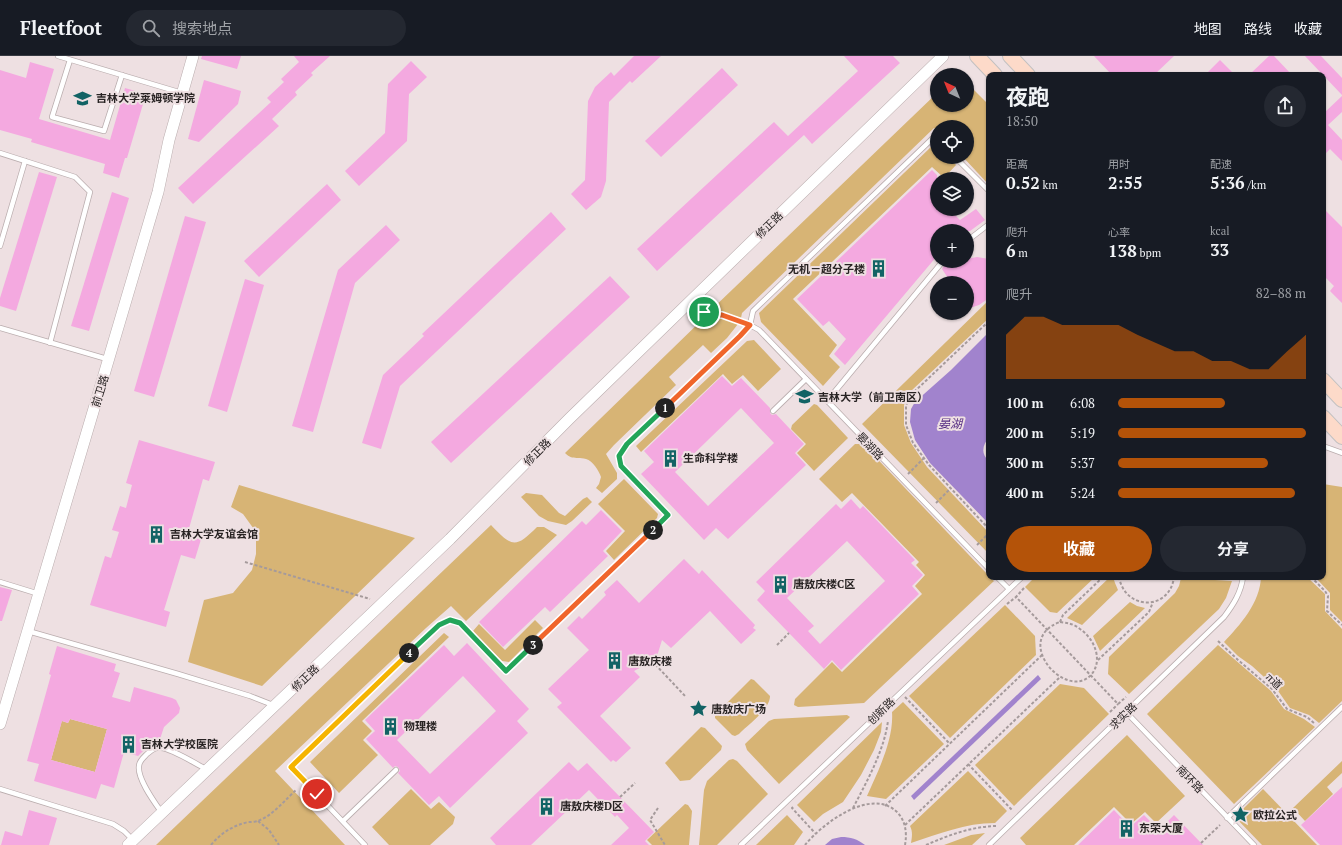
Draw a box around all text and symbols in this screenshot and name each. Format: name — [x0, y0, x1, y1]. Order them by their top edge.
search box — [126, 10, 406, 46]
text: Fleetfoot — [20, 15, 102, 40]
icon: search — [140, 17, 162, 39]
text: 搜索地点 — [172, 18, 232, 38]
text: 地图 — [1194, 19, 1222, 38]
text: 路线 — [1244, 19, 1272, 38]
text: 收藏 — [1294, 19, 1322, 38]
north arrow — [930, 68, 974, 112]
map controls — [930, 68, 974, 320]
text: 夜跑 — [1006, 82, 1050, 111]
button: share — [1264, 85, 1306, 127]
school or university icon: 吉林大学莱姆顿学院 — [73, 88, 93, 108]
place label: 吉林大学莱姆顿学院 — [96, 91, 195, 105]
text: 18:50 — [1006, 112, 1038, 130]
button: locate — [930, 120, 974, 164]
text: 距离 — [1006, 157, 1028, 171]
text: 用时 — [1108, 157, 1130, 171]
text: 配速 — [1210, 157, 1232, 171]
text: 0.52 — [1006, 171, 1040, 194]
text: 2:55 — [1108, 171, 1143, 194]
text: 5:36 — [1210, 171, 1245, 194]
button: layers — [930, 172, 974, 216]
text: km — [1040, 178, 1058, 192]
text: /km — [1245, 178, 1266, 192]
street label: 修正路 — [752, 209, 786, 241]
button: + — [930, 224, 974, 268]
text: kcal — [1210, 224, 1230, 238]
text: 爬升 — [1006, 225, 1028, 239]
text: 心率 — [1108, 225, 1130, 239]
text: 33 — [1210, 238, 1229, 261]
text: 6 — [1006, 239, 1016, 262]
text: 138 — [1108, 239, 1137, 262]
text: m — [1016, 246, 1028, 260]
text: bpm — [1137, 246, 1161, 260]
building icon: 无机－超分子楼 — [868, 259, 888, 279]
place label: 无机－超分子楼 — [788, 262, 865, 276]
button: − — [930, 276, 974, 320]
text: 82–88 m — [1256, 284, 1306, 302]
text: 爬升 — [1006, 285, 1032, 303]
pin — [687, 295, 721, 329]
icon: arrive — [693, 301, 715, 323]
street label: 前卫路 — [88, 373, 112, 409]
school or university icon: 吉林大学（前卫南区） — [795, 387, 815, 407]
place label: 吉林大学（前卫南区） — [818, 390, 928, 404]
text: 100 m — [1006, 394, 1044, 412]
text: 6:08 — [1070, 394, 1095, 412]
pin: 1 — [655, 398, 675, 418]
text: 1 — [662, 401, 668, 415]
water label: 晏湖 — [938, 416, 964, 431]
text: 200 m — [1006, 424, 1044, 442]
text: 5:19 — [1070, 424, 1095, 442]
street label: 晏湖路 — [854, 429, 886, 463]
street label: 修正路 — [520, 435, 554, 469]
building icon: 生命科学楼 — [660, 448, 680, 468]
place label: 生命科学楼 — [683, 451, 738, 465]
text: 300 m — [1006, 454, 1044, 472]
text: 5:37 — [1070, 454, 1095, 472]
text: 400 m — [1006, 484, 1044, 502]
text: 5:24 — [1070, 484, 1095, 502]
pin: 2 — [643, 520, 663, 540]
text: 2 — [650, 523, 656, 537]
building icon: 吉林大学友谊会馆 — [147, 524, 167, 544]
button: 收藏 — [1006, 526, 1152, 572]
button: 分享 — [1160, 526, 1306, 572]
place label: 吉林大学友谊会馆 — [170, 527, 258, 541]
building icon: 唐敖庆楼C区 — [770, 574, 790, 594]
place label: 唐敖庆楼C区 — [793, 577, 855, 591]
pin: 3 — [523, 635, 543, 655]
text: 3 — [530, 638, 536, 652]
pin: 4 — [399, 643, 419, 663]
text: 4 — [406, 646, 412, 660]
building icon: 唐敖庆楼 — [605, 651, 625, 671]
place label: 唐敖庆楼 — [628, 654, 672, 668]
street label: 修正路 — [288, 662, 322, 694]
street label: π道 — [1263, 670, 1285, 692]
street label: 创新路 — [864, 695, 898, 727]
place icon: 唐敖庆广场 — [688, 699, 708, 719]
street label: 求实路 — [1106, 700, 1140, 732]
place label: 唐敖庆广场 — [711, 702, 766, 716]
building icon: 物理楼 — [381, 716, 401, 736]
place label: 物理楼 — [404, 719, 437, 733]
building icon: 吉林大学校医院 — [118, 734, 138, 754]
place label: 吉林大学校医院 — [141, 737, 218, 751]
street label: 南环路 — [1174, 762, 1206, 796]
pin — [300, 777, 334, 811]
icon: check — [306, 783, 328, 805]
building icon: 唐敖庆楼D区 — [537, 796, 557, 816]
place label: 唐敖庆楼D区 — [560, 799, 623, 813]
place icon: 欧拉公式 — [1230, 805, 1250, 825]
place label: 欧拉公式 — [1253, 808, 1297, 822]
building icon: 东荣大厦 — [1116, 818, 1136, 838]
place label: 东荣大厦 — [1139, 821, 1183, 835]

